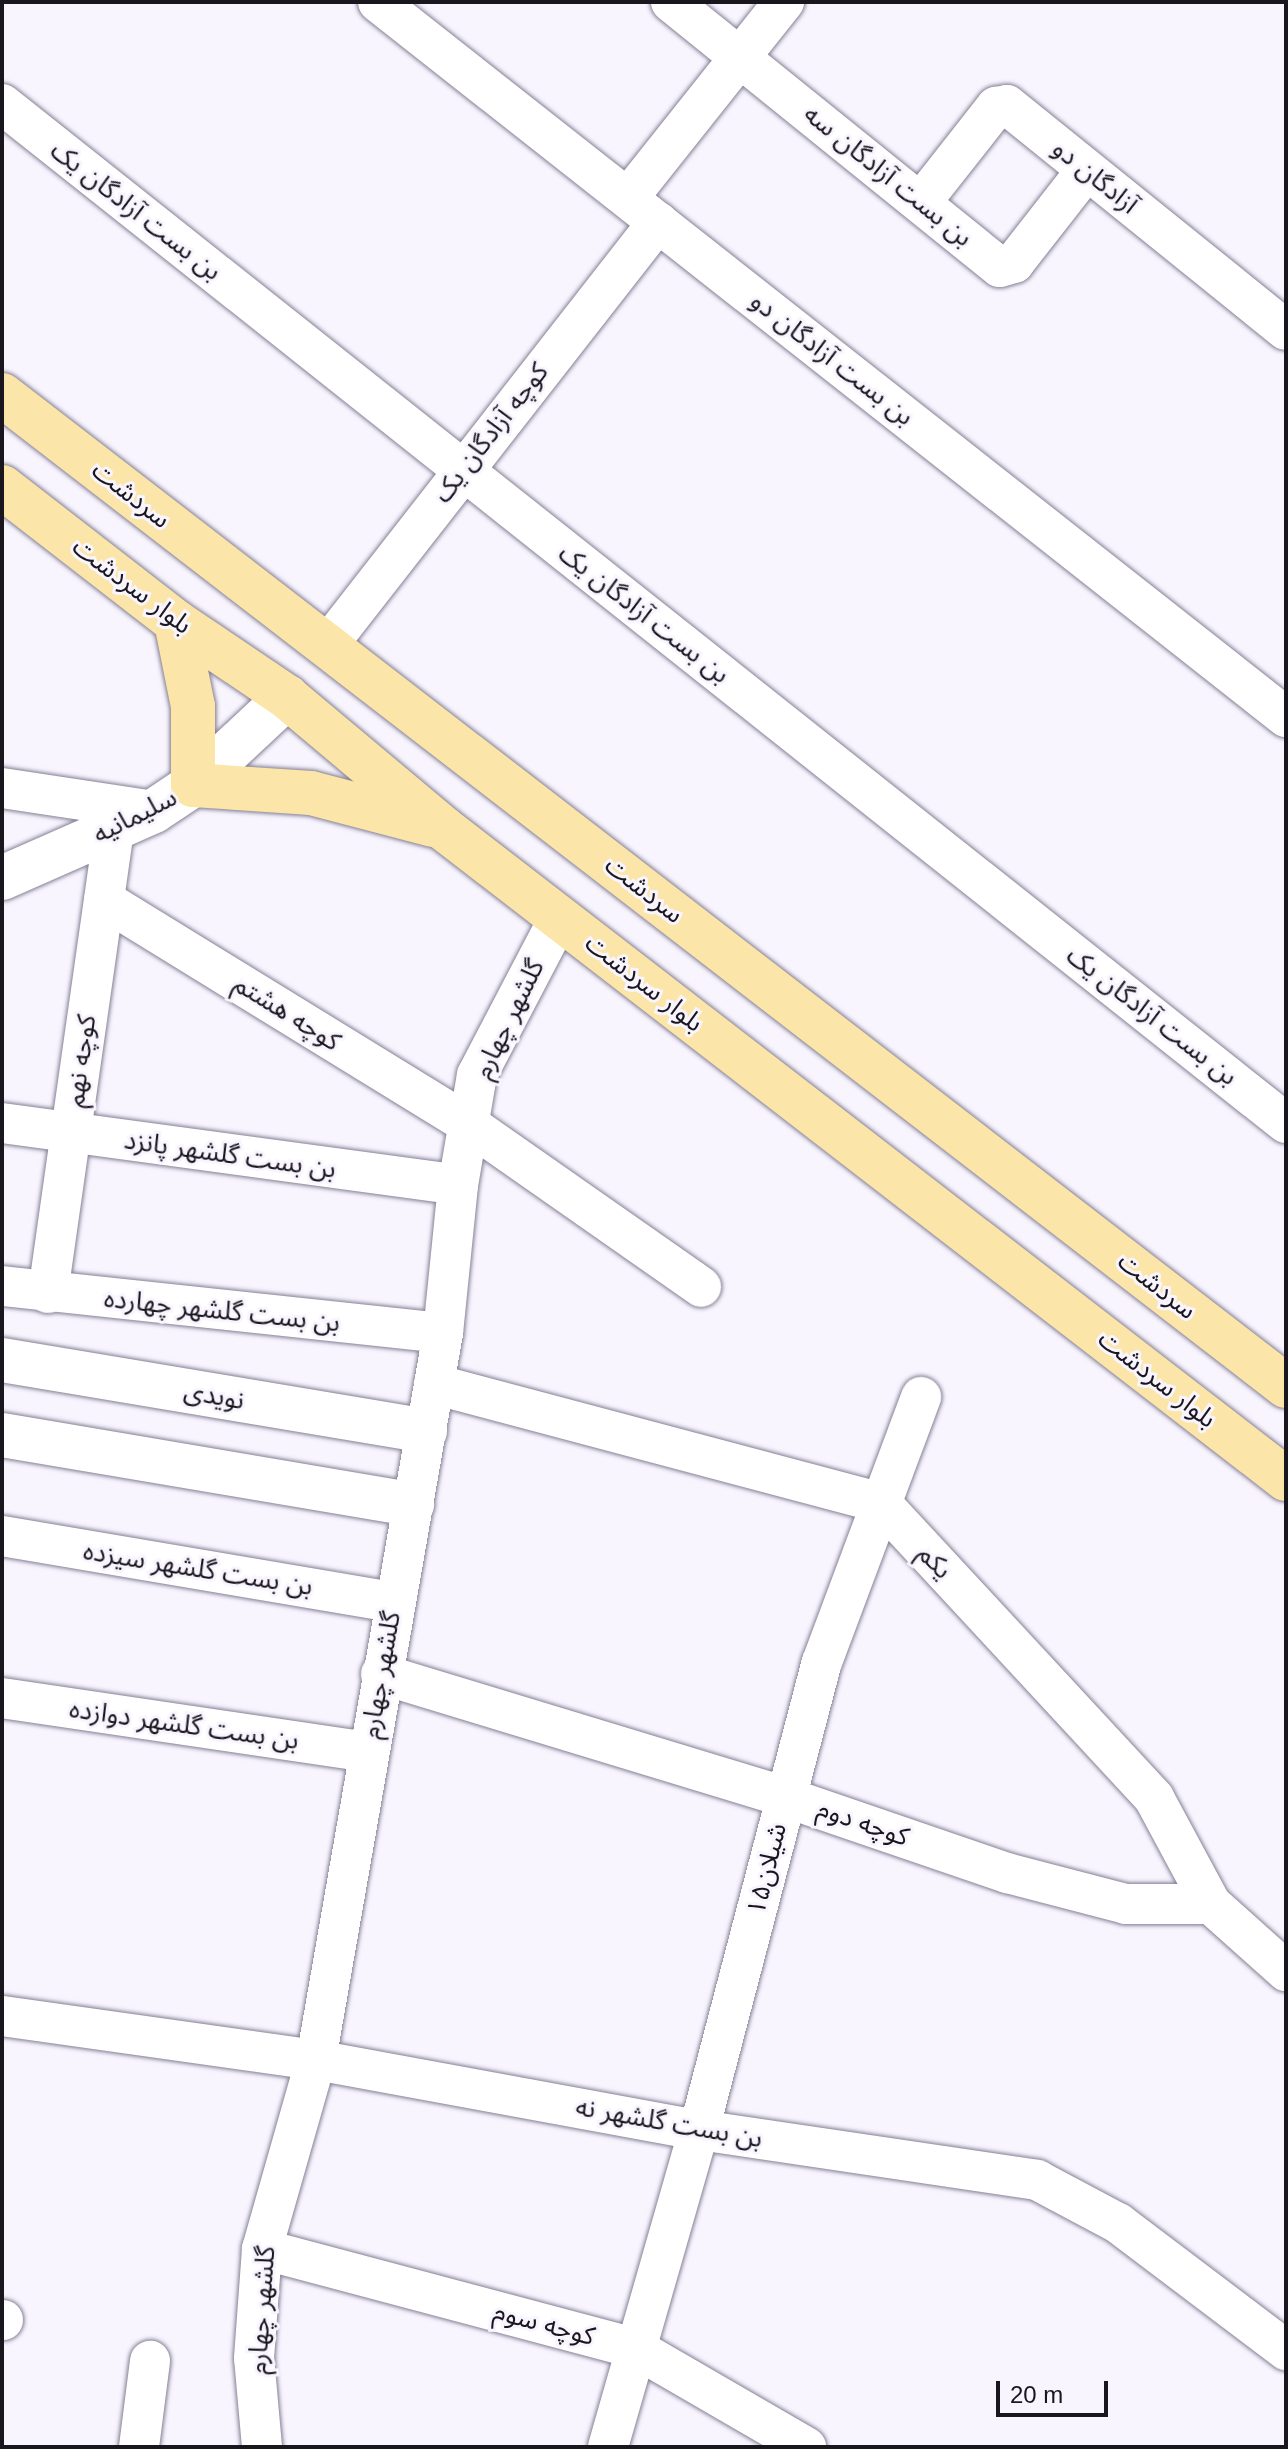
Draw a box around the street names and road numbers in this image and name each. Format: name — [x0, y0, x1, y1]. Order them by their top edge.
street label: بن بست آزادگان سه — [797, 98, 979, 254]
street label: آزادگان دو — [1046, 133, 1144, 221]
street label: بن بست آزادگان یک — [44, 135, 228, 287]
street label: بن بست آزادگان دو — [744, 285, 920, 433]
street label: کوچه آزادگان یک — [427, 357, 555, 509]
street label: سردشت — [86, 455, 176, 535]
street label: بلوار سردشت — [66, 531, 198, 641]
street label: بن بست آزادگان یک — [552, 538, 736, 690]
street label: سلیمانیه — [88, 782, 182, 850]
street label: سردشت — [599, 850, 689, 930]
street label: بلوار سردشت — [579, 927, 709, 1039]
street label: بن بست آزادگان یک — [1060, 940, 1244, 1092]
street label: گلشهر چهارم — [467, 954, 551, 1084]
street label: کوچه هشتم — [228, 968, 346, 1058]
street label: کوچه نهم — [59, 1013, 103, 1109]
street label: بن بست گلشهر پانزد — [122, 1125, 338, 1185]
street label: سردشت — [1112, 1246, 1202, 1326]
street label: بن بست گلشهر چهارده — [103, 1283, 341, 1339]
street label: بلوار سردشت — [1092, 1323, 1222, 1435]
street label: نویدی — [181, 1375, 247, 1417]
street label: بن بست گلشهر سیزده — [81, 1535, 315, 1603]
street label: یکم — [911, 1538, 959, 1586]
street label: گلشهر چهارم — [354, 1609, 408, 1741]
street label: بن بست گلشهر دوازده — [67, 1693, 301, 1757]
street label: کوچه دوم — [813, 1793, 913, 1853]
street label: شیلان۱۵ — [741, 1820, 793, 1918]
street label: بن بست گلشهر نه — [573, 2091, 765, 2155]
street label: گلشهر چهارم — [242, 2245, 282, 2375]
street label: کوچه سوم — [490, 2296, 598, 2352]

